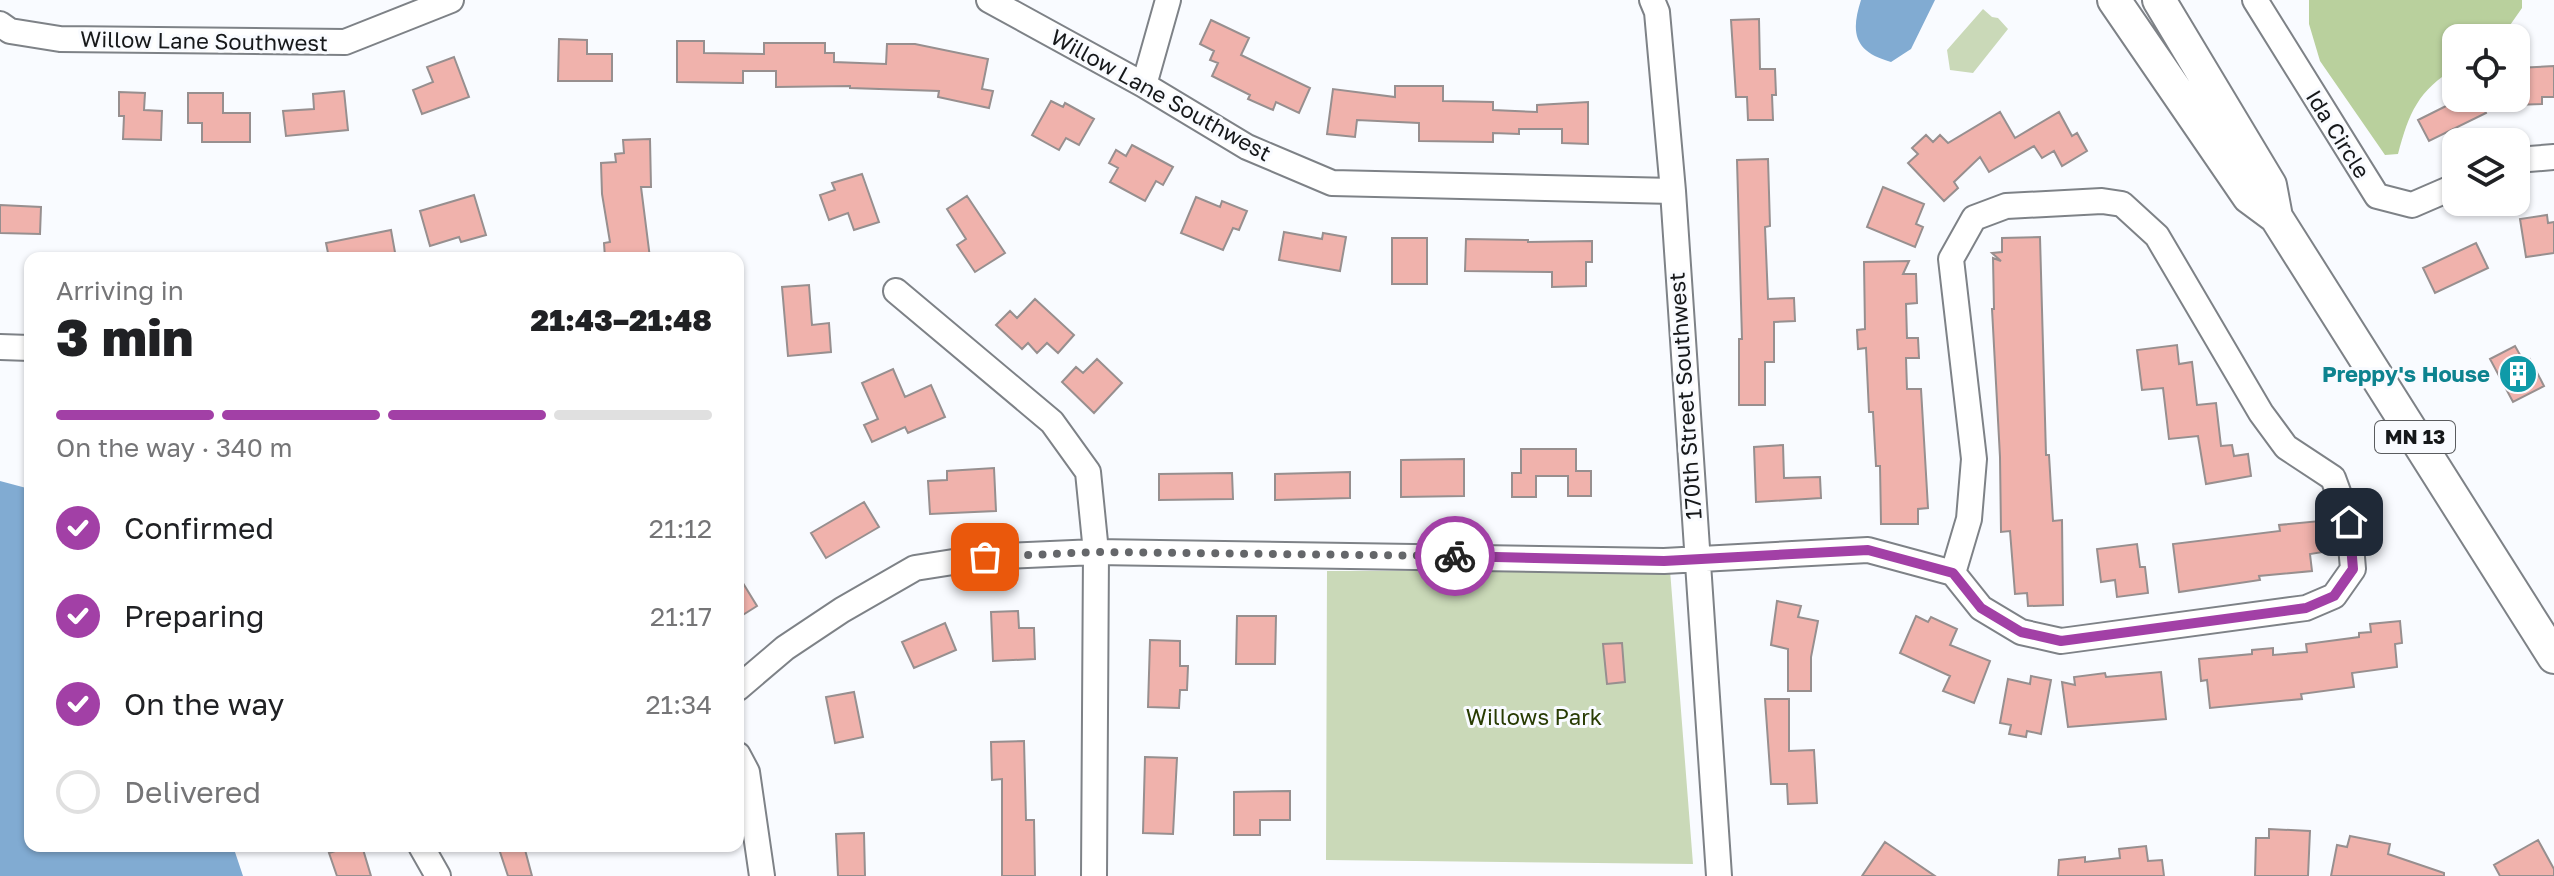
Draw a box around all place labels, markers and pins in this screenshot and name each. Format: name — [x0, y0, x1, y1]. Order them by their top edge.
building icon: Preppy's House — [2497, 353, 2539, 395]
place label: Preppy's House — [2322, 360, 2490, 387]
pin — [2315, 488, 2383, 556]
pin — [951, 523, 1019, 591]

